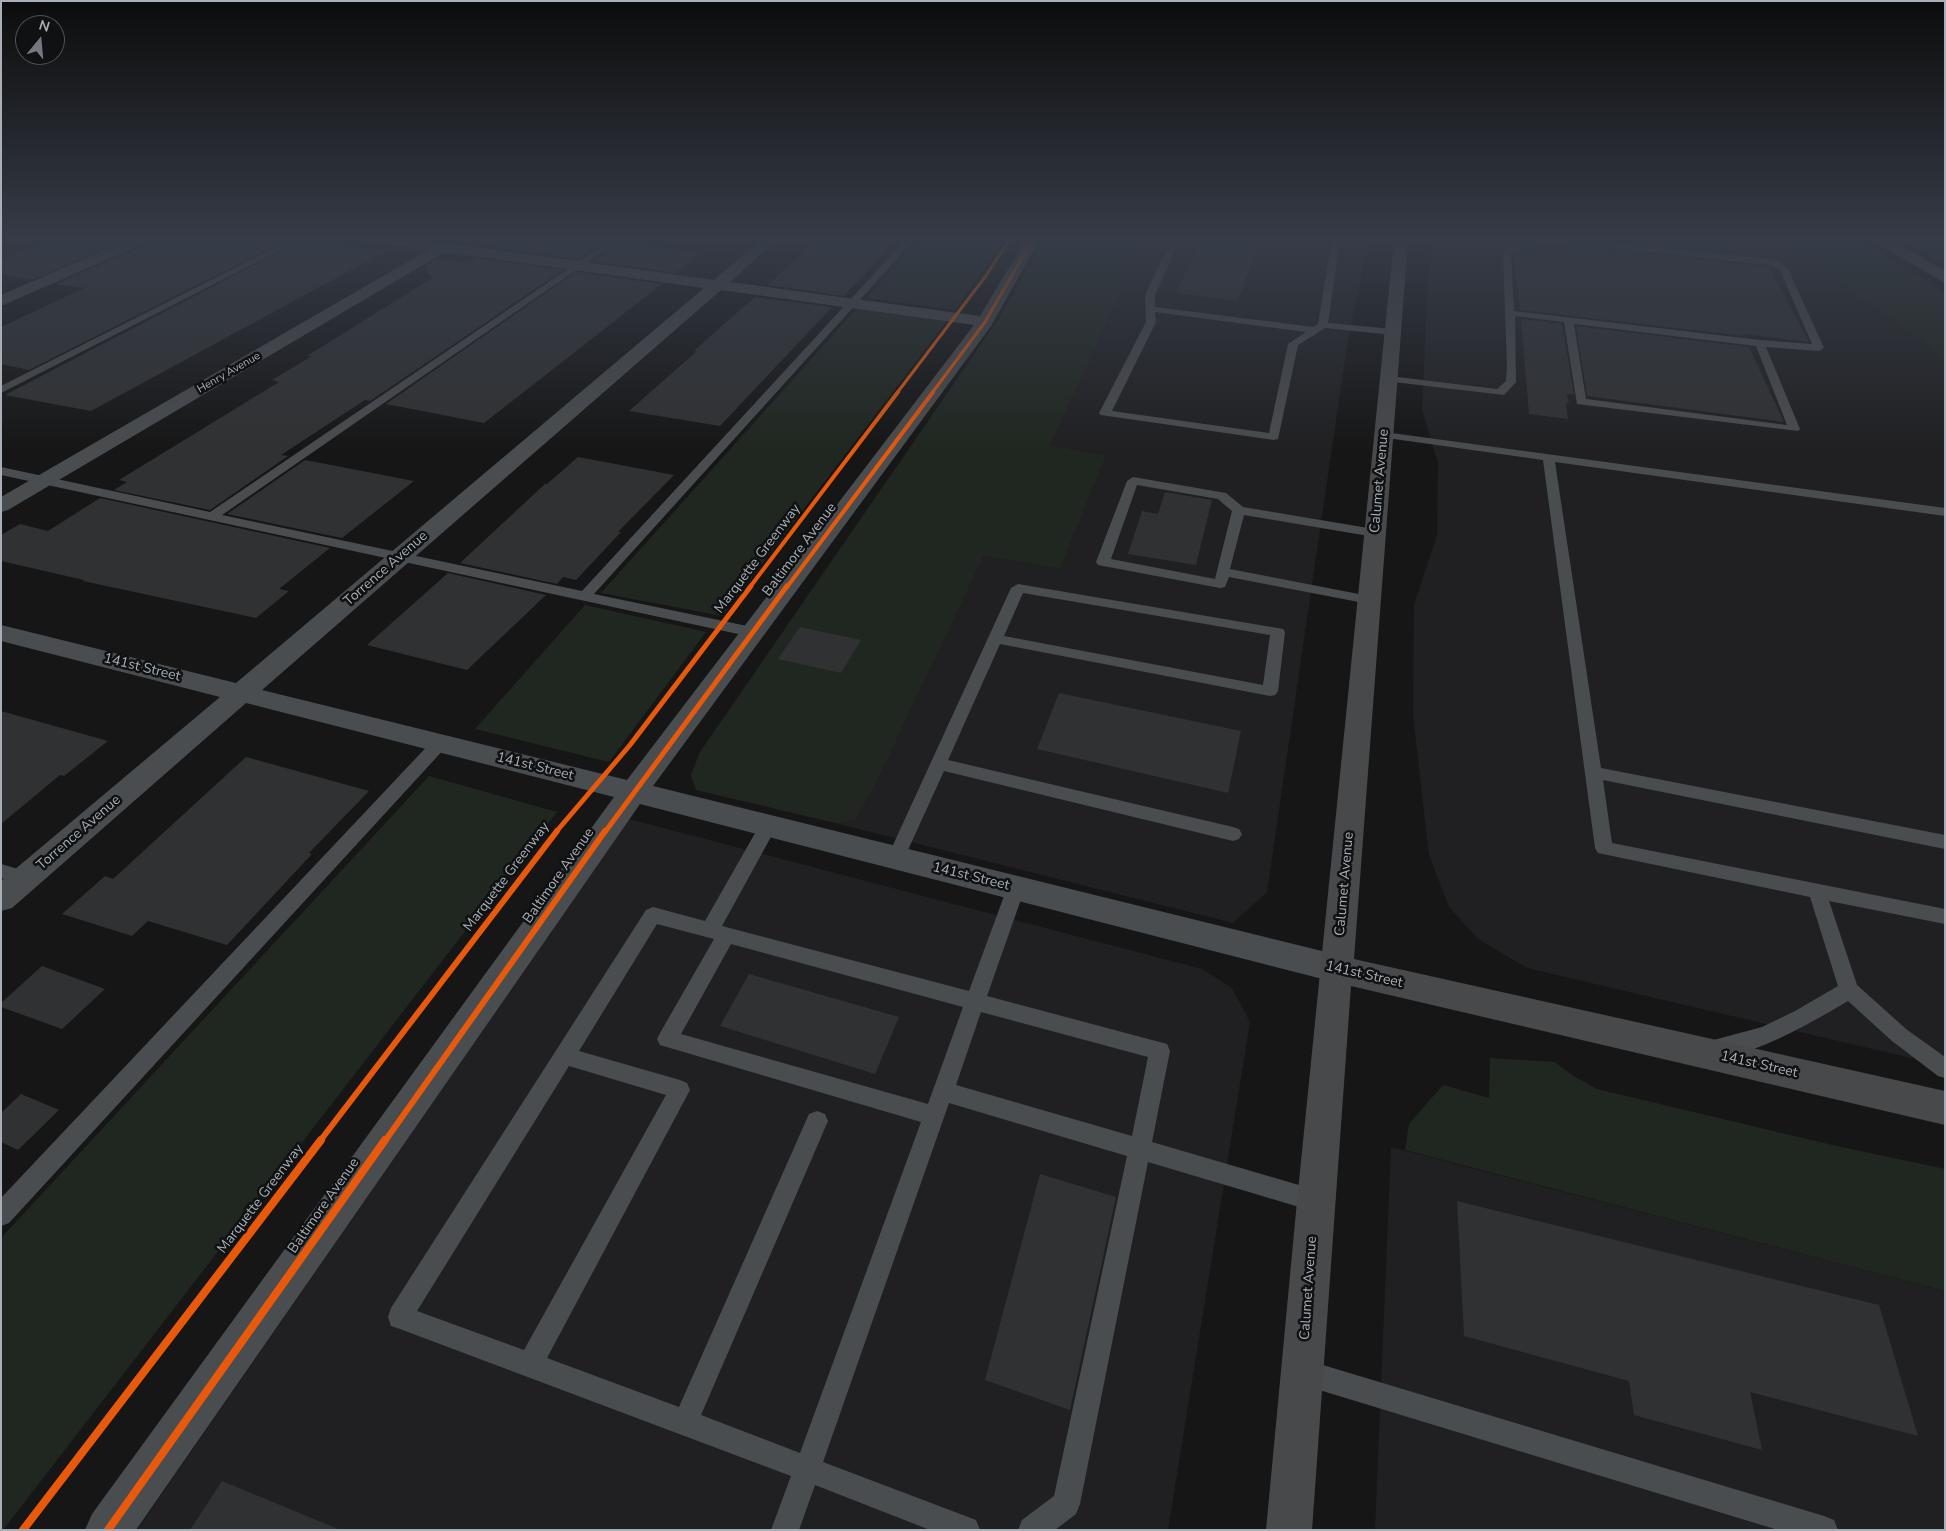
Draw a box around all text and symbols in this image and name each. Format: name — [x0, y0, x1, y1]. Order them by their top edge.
north arrow — [15, 15, 65, 65]
text: N — [36, 16, 52, 37]
street label: Henry Avenue — [195, 350, 263, 396]
street label: Calumet Avenue — [1367, 428, 1393, 534]
street label: Baltimore Avenue — [759, 500, 841, 600]
street label: Marquette Greenway — [711, 501, 805, 617]
street label: Torrence Avenue — [341, 528, 431, 610]
street label: 141st Street — [102, 650, 182, 686]
street label: 141st Street — [495, 749, 575, 785]
street label: Torrence Avenue — [34, 792, 124, 874]
street label: Marquette Greenway — [460, 819, 554, 935]
street label: Baltimore Avenue — [520, 825, 598, 927]
street label: Calumet Avenue — [1332, 831, 1358, 937]
street label: 141st Street — [931, 859, 1011, 895]
street label: 141st Street — [1324, 958, 1404, 992]
street label: 141st Street — [1719, 1048, 1799, 1082]
street label: Marquette Greenway — [214, 1141, 308, 1257]
street label: Baltimore Avenue — [285, 1155, 363, 1257]
street label: Calumet Avenue — [1297, 1235, 1321, 1341]

